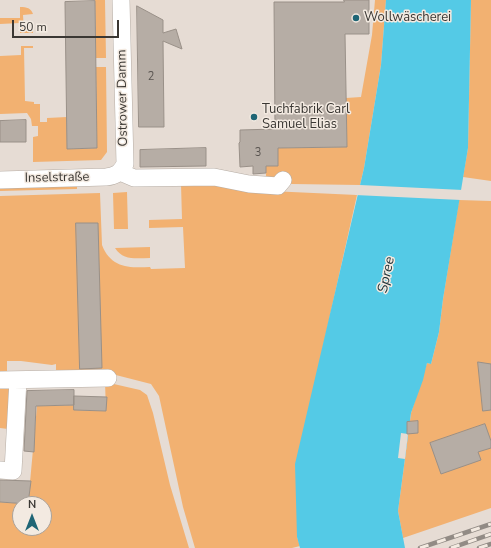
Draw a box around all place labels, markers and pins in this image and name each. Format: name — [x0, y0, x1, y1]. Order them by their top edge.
place label: Wollwäscherei — [364, 10, 451, 26]
marker: Wollwäscherei — [351, 13, 361, 23]
place label: Tuchfabrik Carl Samuel Elias — [262, 102, 350, 133]
marker: Tuchfabrik Carl Samuel Elias — [249, 112, 259, 122]

